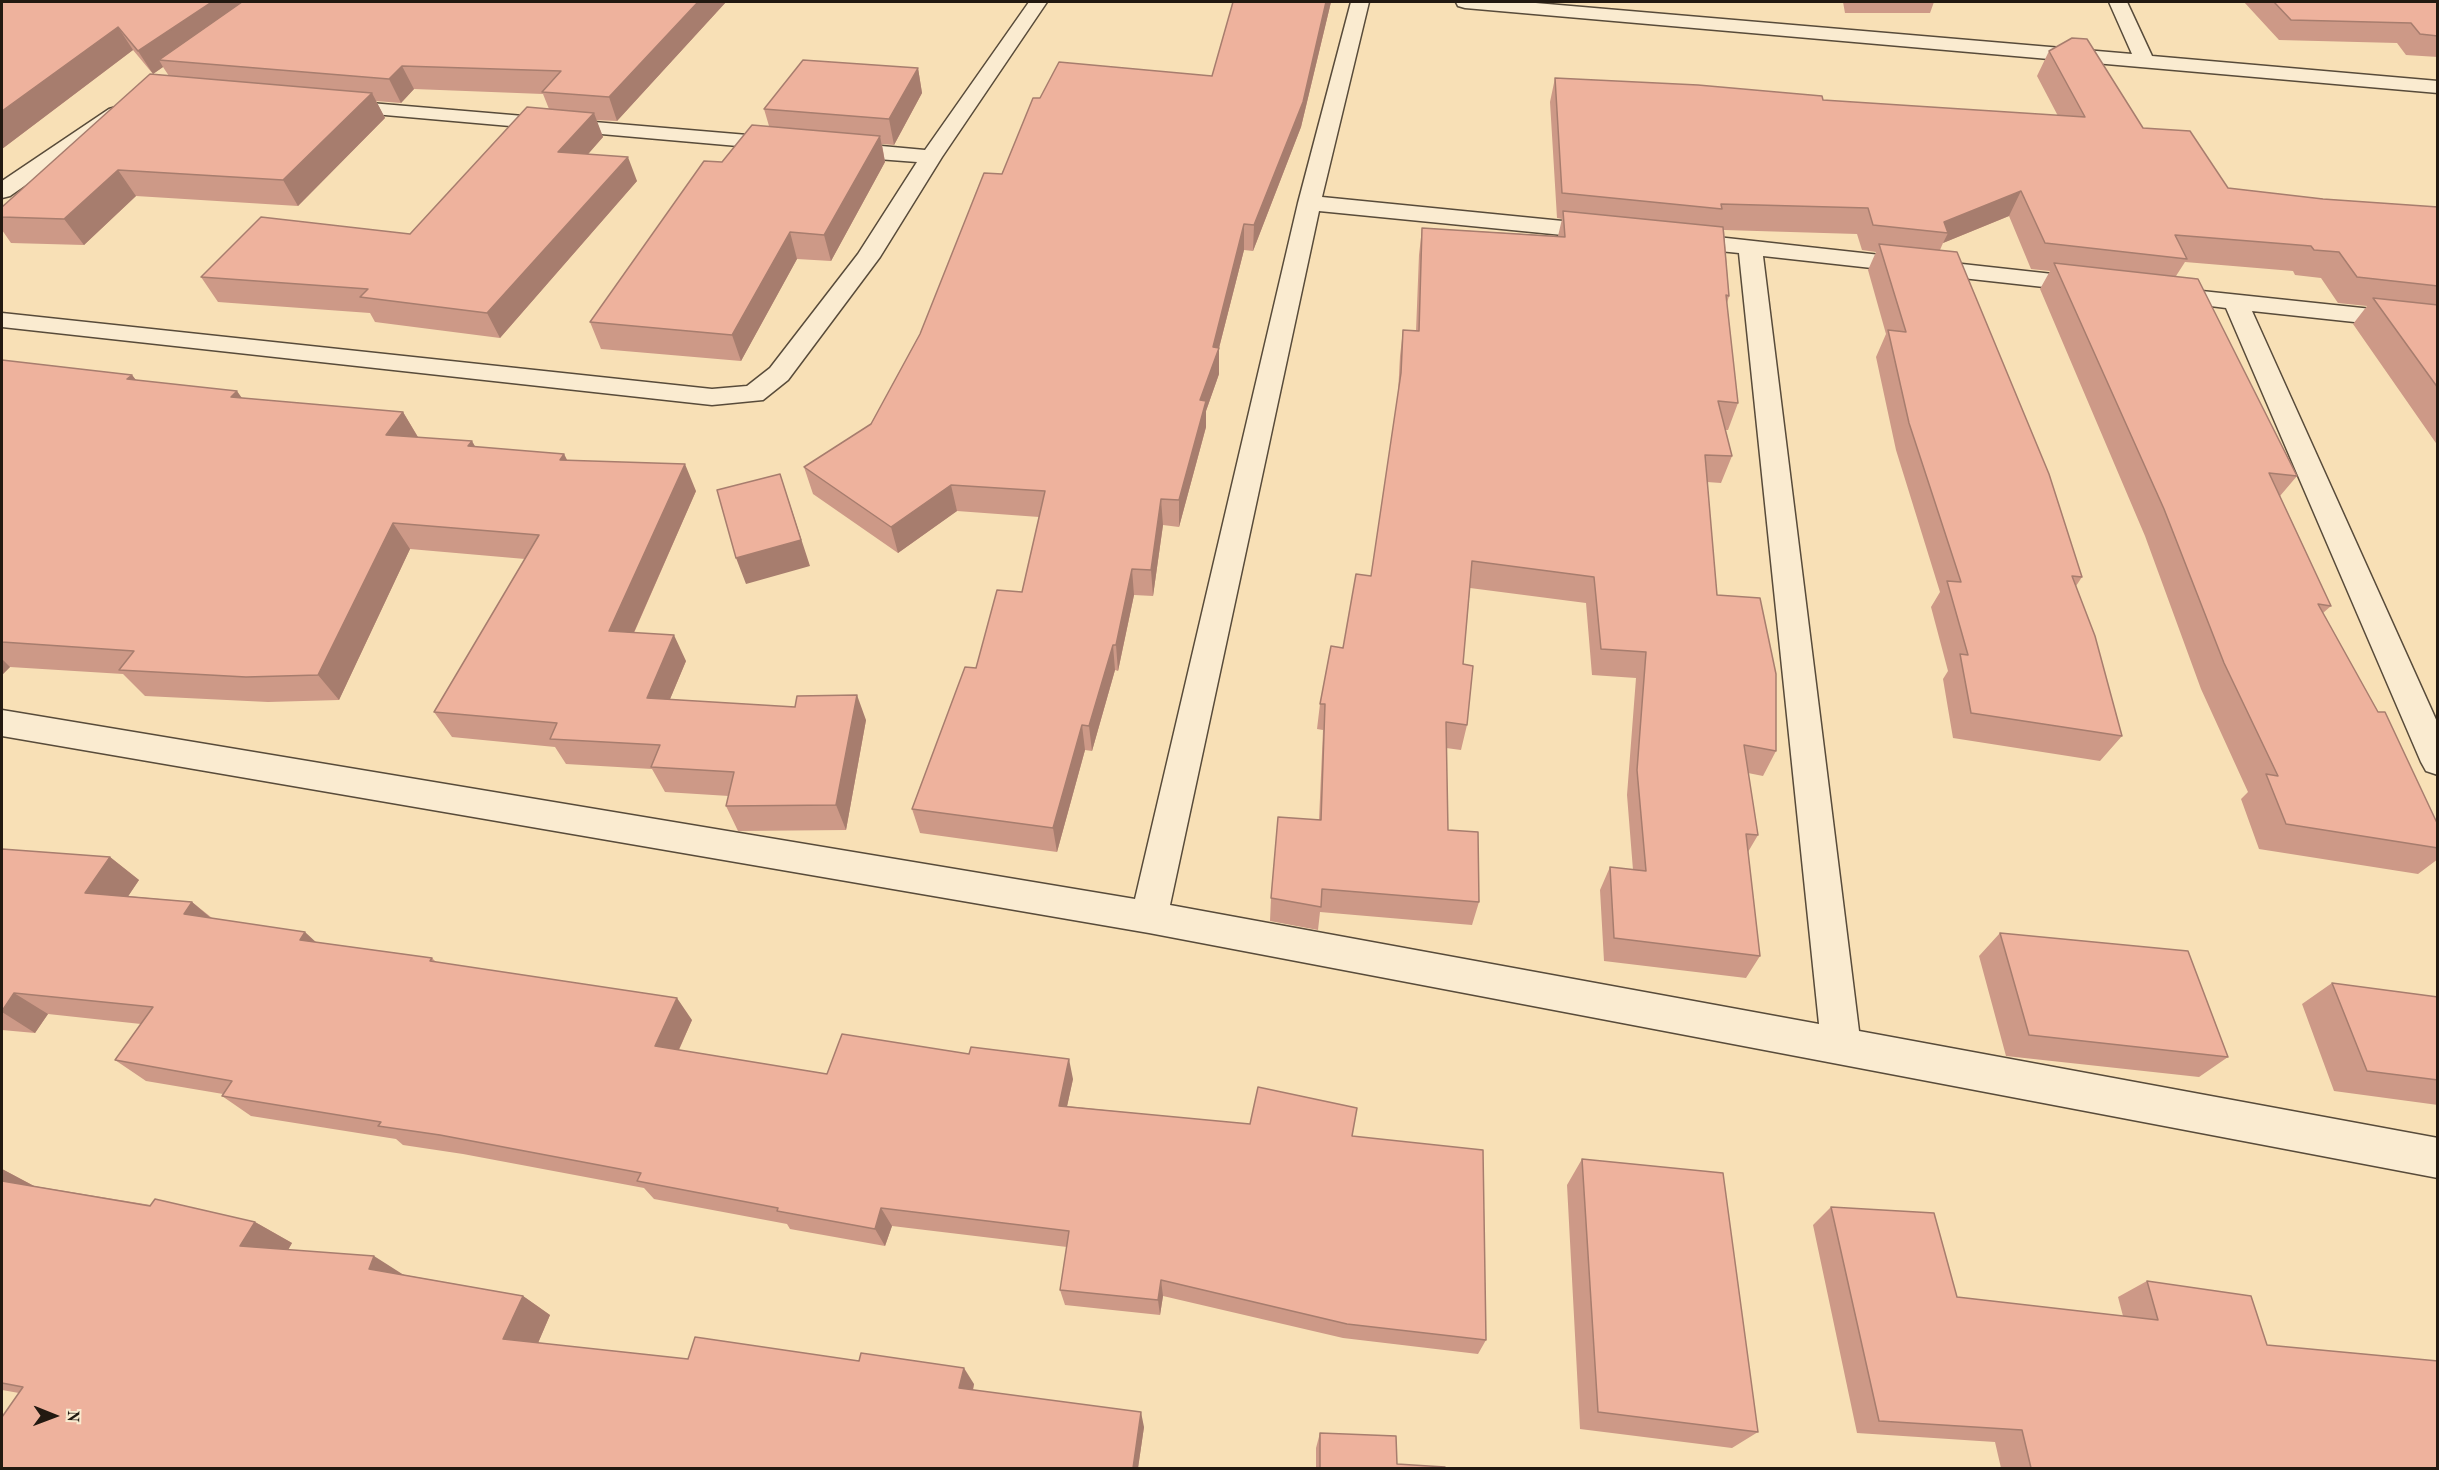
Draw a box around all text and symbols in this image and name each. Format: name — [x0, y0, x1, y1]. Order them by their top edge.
north arrow — [24, 1386, 84, 1446]
text: N — [64, 1410, 80, 1423]

